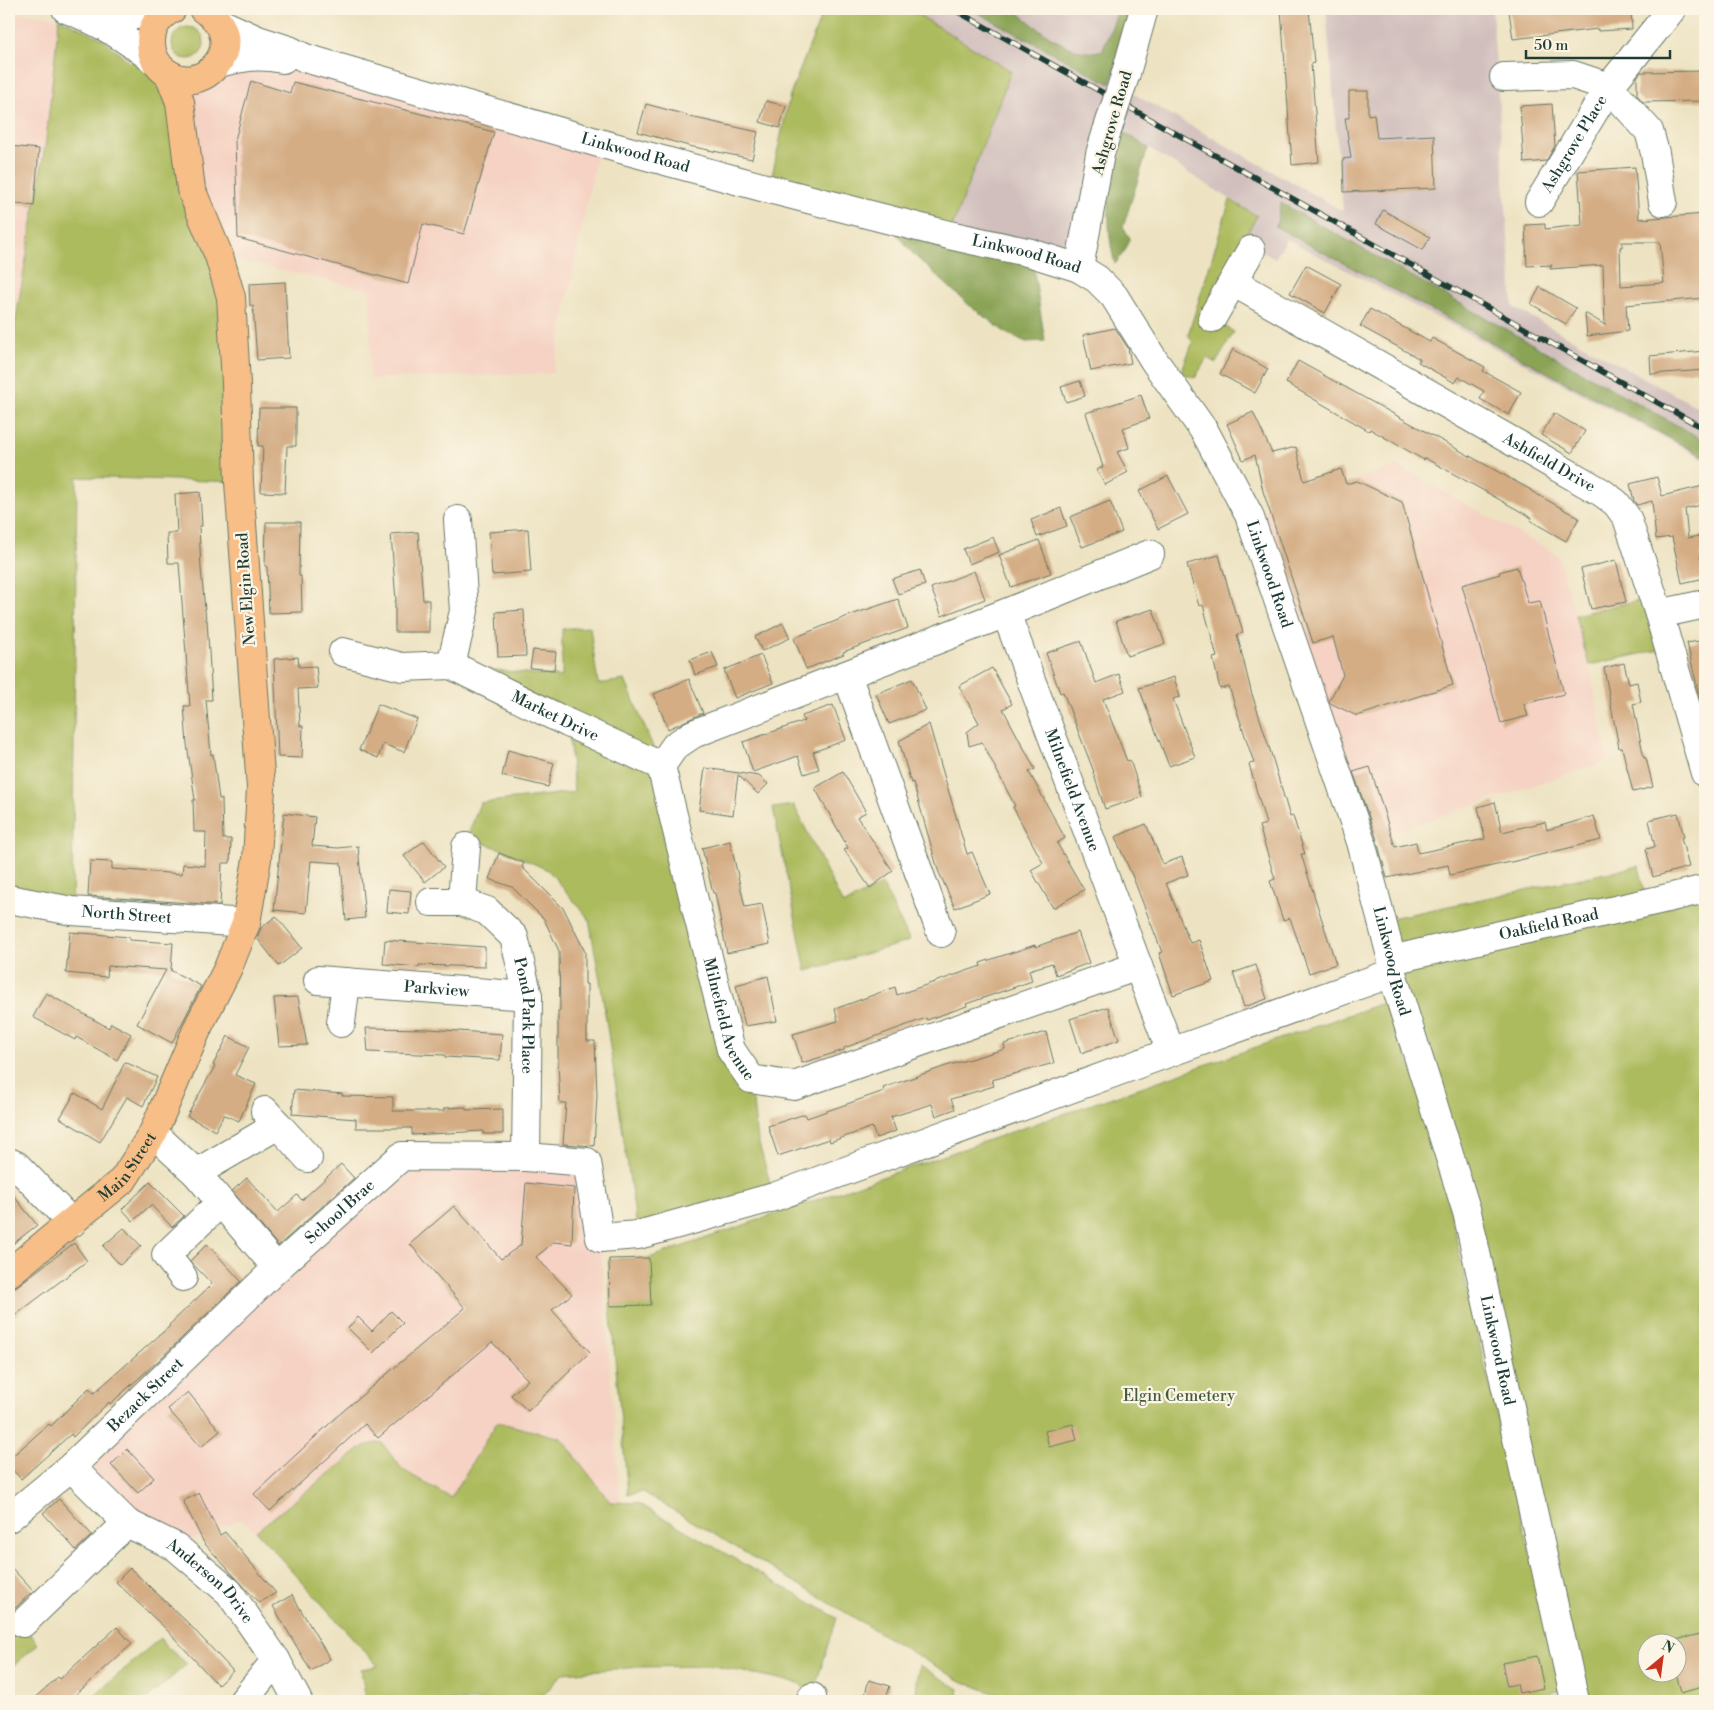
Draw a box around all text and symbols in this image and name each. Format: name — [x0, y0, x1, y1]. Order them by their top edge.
scale bar — [1526, 28, 1670, 60]
text: 50 m — [1534, 36, 1568, 55]
street label: Ashgrove Road — [1087, 68, 1136, 179]
street label: Ashgrove Place — [1536, 91, 1612, 197]
street label: Linkwood Road — [578, 128, 692, 177]
street label: Linkwood Road — [970, 230, 1083, 278]
street label: Ashfield Drive — [1498, 428, 1599, 497]
street label: Linkwood Road — [1242, 518, 1297, 631]
street label: New Elgin Road — [232, 532, 260, 646]
street label: Market Drive — [508, 686, 602, 746]
street label: Milnefield Avenue — [1040, 726, 1104, 854]
street label: North Street — [81, 902, 173, 928]
street label: Linkwood Road — [1368, 904, 1415, 1018]
street label: Oakfield Road — [1497, 904, 1601, 945]
street label: Pond Park Place — [509, 955, 538, 1074]
street label: Milnefield Avenue — [699, 956, 759, 1085]
street label: Parkview — [403, 977, 471, 1002]
street label: Main Street — [94, 1128, 161, 1206]
street label: School Brae — [301, 1175, 379, 1248]
street label: Linkwood Road — [1476, 1293, 1519, 1407]
street label: Bezack Street — [103, 1353, 188, 1437]
park label: Elgin Cemetery — [1123, 1386, 1235, 1406]
street label: Anderson Drive — [163, 1534, 258, 1627]
north arrow — [1636, 1632, 1686, 1682]
text: N — [1659, 1637, 1677, 1658]

